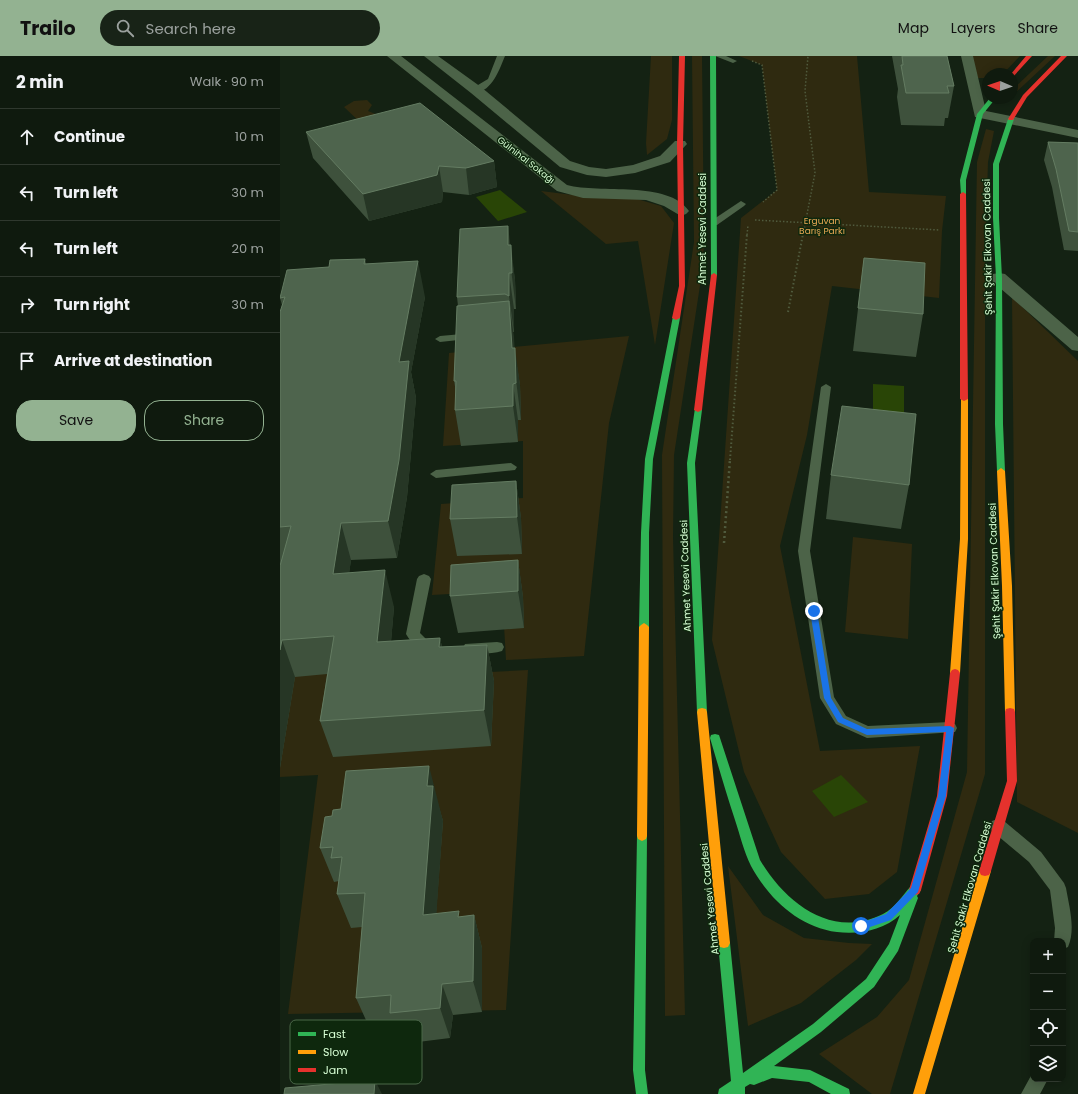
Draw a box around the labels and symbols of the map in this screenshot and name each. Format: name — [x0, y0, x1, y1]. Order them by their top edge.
north arrow — [982, 68, 1018, 104]
street label: Gülnihal Sokağı — [495, 134, 557, 186]
street label: Ahmet Yesevi Caddesi — [695, 173, 710, 285]
street label: Şehit Şakir Elkovan Caddesi — [979, 179, 996, 315]
park label: Erguvan Barış Parkı — [799, 215, 845, 237]
street label: Şehit Şakir Elkovan Caddesi — [985, 503, 1004, 639]
street label: Ahmet Yesevi Caddesi — [676, 520, 695, 632]
route end — [805, 602, 823, 620]
street label: Şehit Şakir Elkovan Caddesi — [943, 820, 995, 955]
street label: Ahmet Yesevi Caddesi — [696, 842, 723, 955]
route start — [852, 917, 870, 935]
legend — [290, 1020, 422, 1084]
text: Fast — [323, 1026, 346, 1042]
text: Slow — [323, 1044, 348, 1060]
text: Jam — [323, 1062, 348, 1078]

